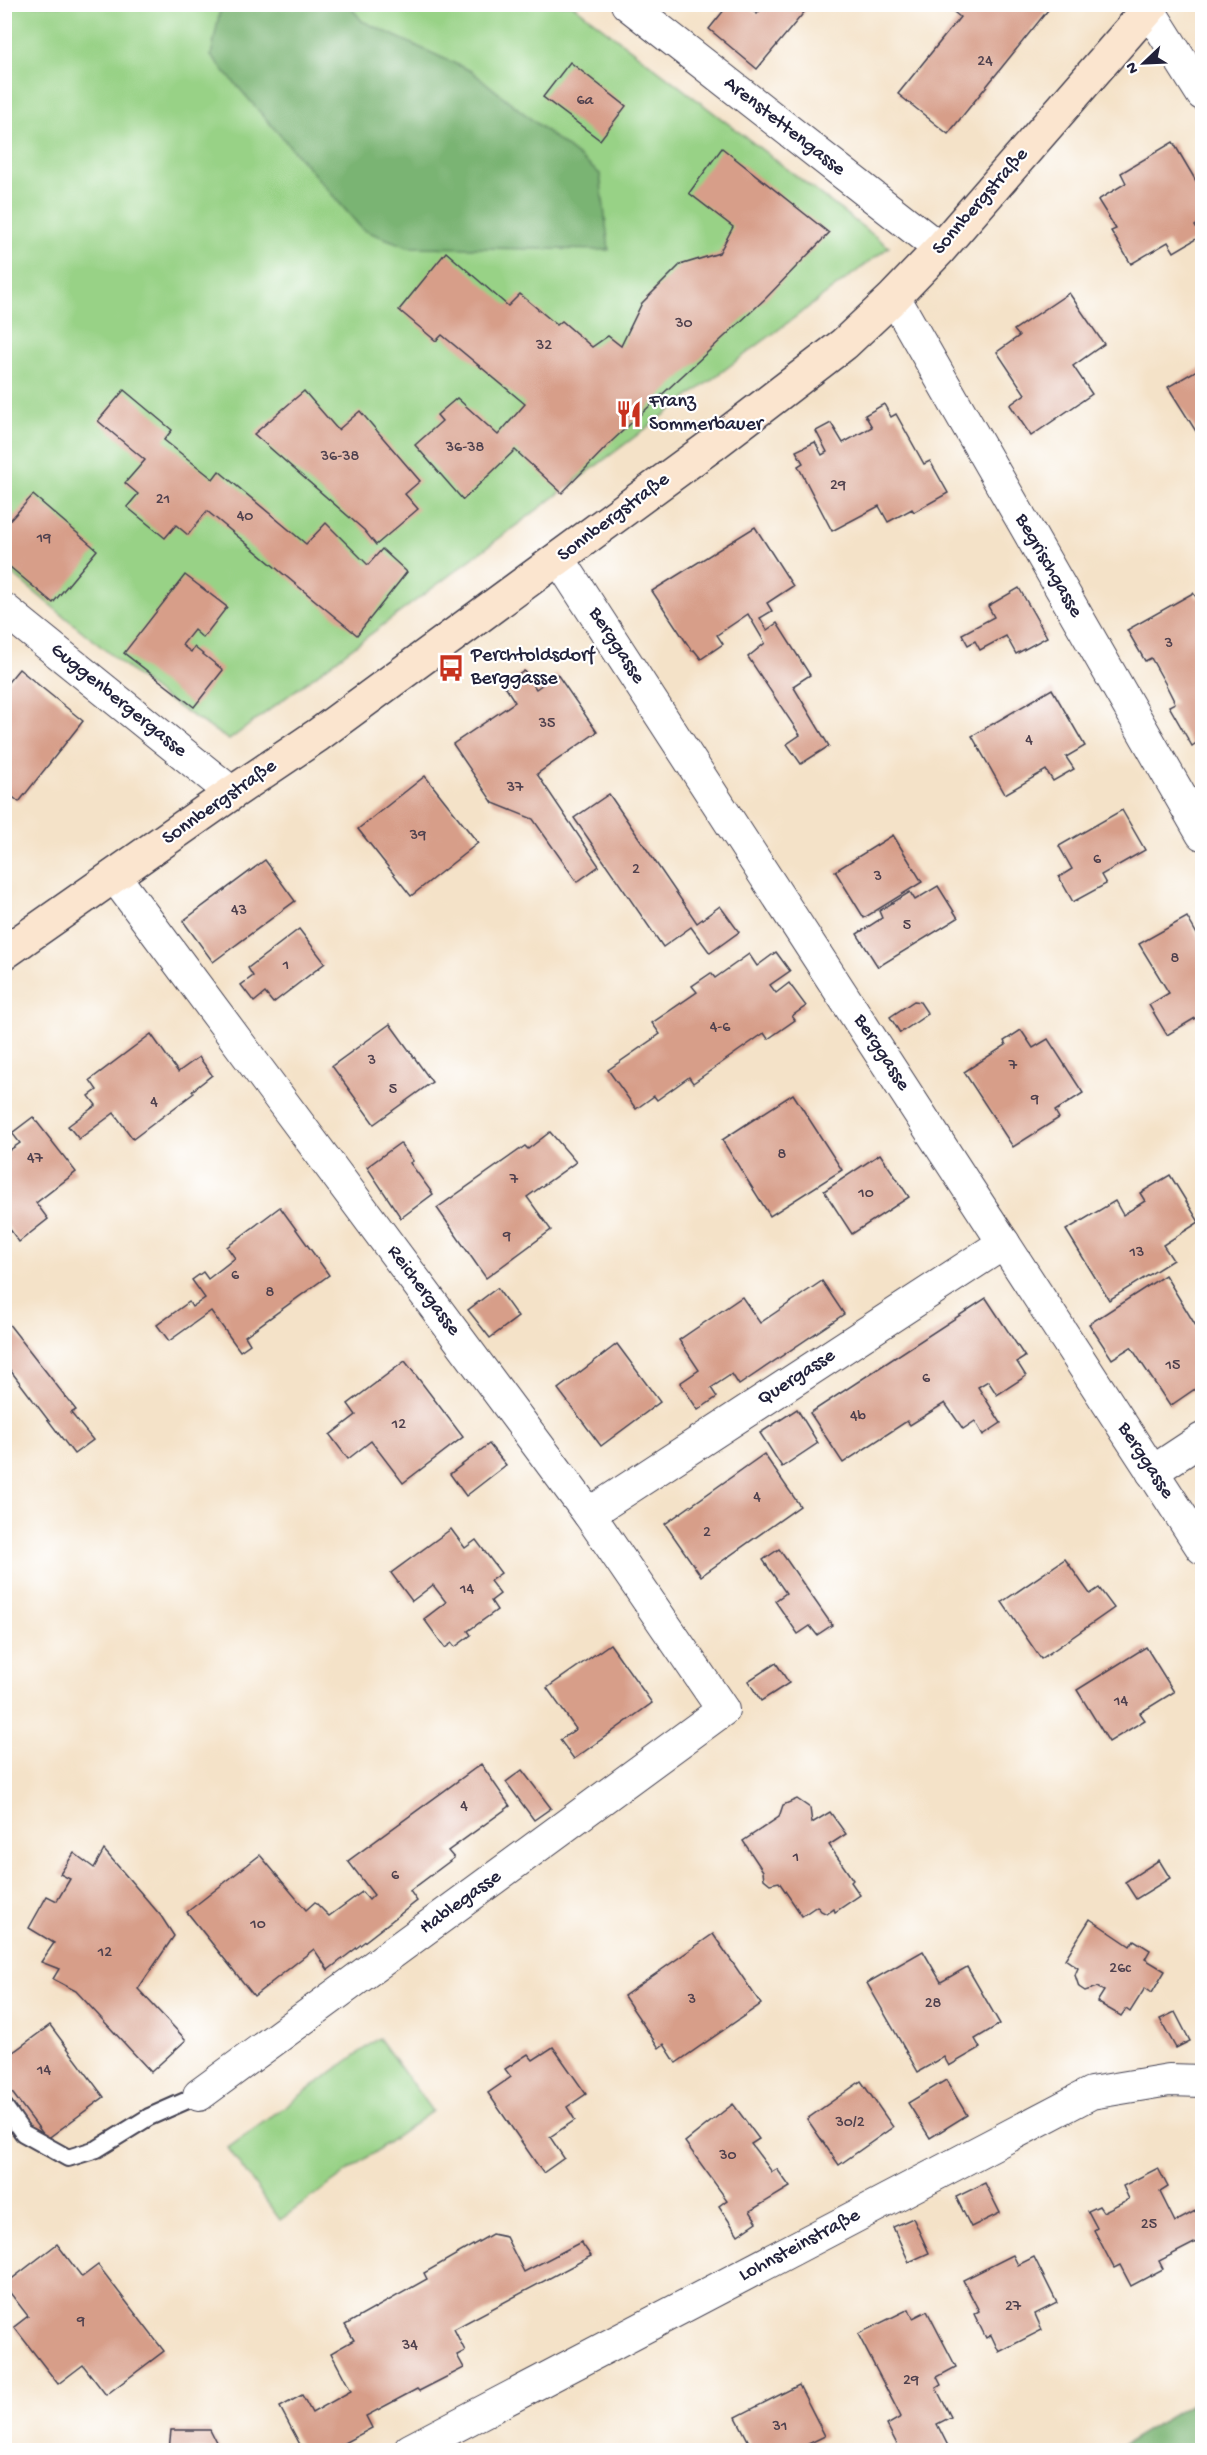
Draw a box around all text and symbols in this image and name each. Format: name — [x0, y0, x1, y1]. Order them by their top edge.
north arrow — [1114, 33, 1174, 93]
house number: 24 — [977, 53, 993, 72]
text: N — [1122, 58, 1144, 76]
street label: Arenstettengasse — [719, 72, 850, 182]
house number: 6a — [577, 92, 595, 111]
street label: Sonnbergstraße — [928, 143, 1034, 260]
house number: 30 — [674, 315, 693, 334]
house number: 32 — [535, 337, 552, 356]
place label: Franz Sommerbauer — [648, 391, 765, 437]
restaurant icon: Franz Sommerbauer — [614, 399, 644, 429]
house number: 36-38 — [445, 439, 484, 458]
house number: 36-38 — [320, 448, 359, 467]
street label: Sonnbergstraße — [553, 468, 675, 568]
house number: 29 — [830, 477, 846, 496]
house number: 21 — [156, 491, 170, 510]
house number: 40 — [237, 508, 253, 527]
street label: Begrischgasse — [1009, 509, 1087, 622]
house number: 19 — [36, 530, 51, 549]
street label: Berggasse — [582, 603, 650, 689]
house number: 3 — [1164, 635, 1173, 654]
street label: Guggenbergergasse — [45, 639, 191, 763]
place label: Perchtoldsdorf Berggasse — [470, 645, 596, 691]
bus stop icon: Perchtoldsdorf Berggasse — [436, 653, 466, 683]
house number: 35 — [538, 715, 555, 734]
house number: 4 — [1025, 732, 1033, 751]
street label: Sonnbergstraße — [158, 755, 282, 851]
house number: 37 — [506, 779, 524, 798]
house number: 39 — [409, 827, 426, 846]
house number: 6 — [1093, 851, 1102, 870]
house number: 2 — [632, 861, 640, 880]
house number: 3 — [873, 868, 882, 887]
house number: 43 — [231, 902, 247, 921]
house number: 5 — [903, 917, 911, 936]
house number: 8 — [1171, 950, 1180, 969]
house number: 1 — [282, 957, 289, 976]
street label: Berggasse — [847, 1010, 915, 1096]
house number: 4-6 — [710, 1019, 731, 1038]
house number: 3 — [367, 1052, 376, 1071]
house number: 7 — [1008, 1057, 1018, 1076]
house number: 5 — [389, 1081, 397, 1100]
house number: 9 — [1030, 1091, 1039, 1110]
house number: 4 — [150, 1094, 158, 1113]
house number: 8 — [778, 1146, 787, 1165]
house number: 47 — [27, 1150, 44, 1169]
house number: 7 — [509, 1171, 519, 1190]
house number: 10 — [857, 1185, 874, 1204]
house number: 9 — [502, 1228, 511, 1247]
street label: Reichergasse — [381, 1241, 465, 1341]
house number: 13 — [1129, 1244, 1144, 1263]
house number: 6 — [231, 1267, 240, 1286]
house number: 8 — [266, 1284, 275, 1303]
street label: Quergasse — [754, 1344, 841, 1412]
house number: 15 — [1165, 1357, 1180, 1376]
house number: 6 — [922, 1370, 931, 1389]
house number: 4b — [850, 1408, 867, 1427]
house number: 12 — [391, 1416, 406, 1435]
street label: Berggasse — [1111, 1418, 1179, 1504]
house number: 4 — [753, 1489, 761, 1508]
house number: 2 — [703, 1524, 711, 1543]
house number: 14 — [459, 1581, 474, 1600]
house number: 14 — [1113, 1693, 1128, 1712]
house number: 4 — [460, 1798, 468, 1817]
house number: 1 — [792, 1849, 799, 1868]
street label: Hablegasse — [416, 1865, 507, 1940]
house number: 6 — [391, 1867, 400, 1886]
house number: 10 — [249, 1916, 266, 1935]
house number: 12 — [97, 1944, 112, 1963]
house number: 26c — [1109, 1960, 1131, 1979]
house number: 3 — [687, 1991, 696, 2010]
house number: 28 — [925, 1995, 942, 2014]
house number: 14 — [36, 2062, 51, 2081]
house number: 30/2 — [834, 2114, 865, 2133]
house number: 30 — [718, 2147, 737, 2166]
street label: Lohnsteinstraße — [736, 2204, 865, 2288]
house number: 25 — [1141, 2216, 1157, 2235]
house number: 27 — [1005, 2298, 1022, 2317]
house number: 9 — [76, 2313, 85, 2332]
house number: 34 — [401, 2337, 418, 2356]
house number: 29 — [903, 2372, 919, 2391]
house number: 31 — [772, 2418, 787, 2437]

